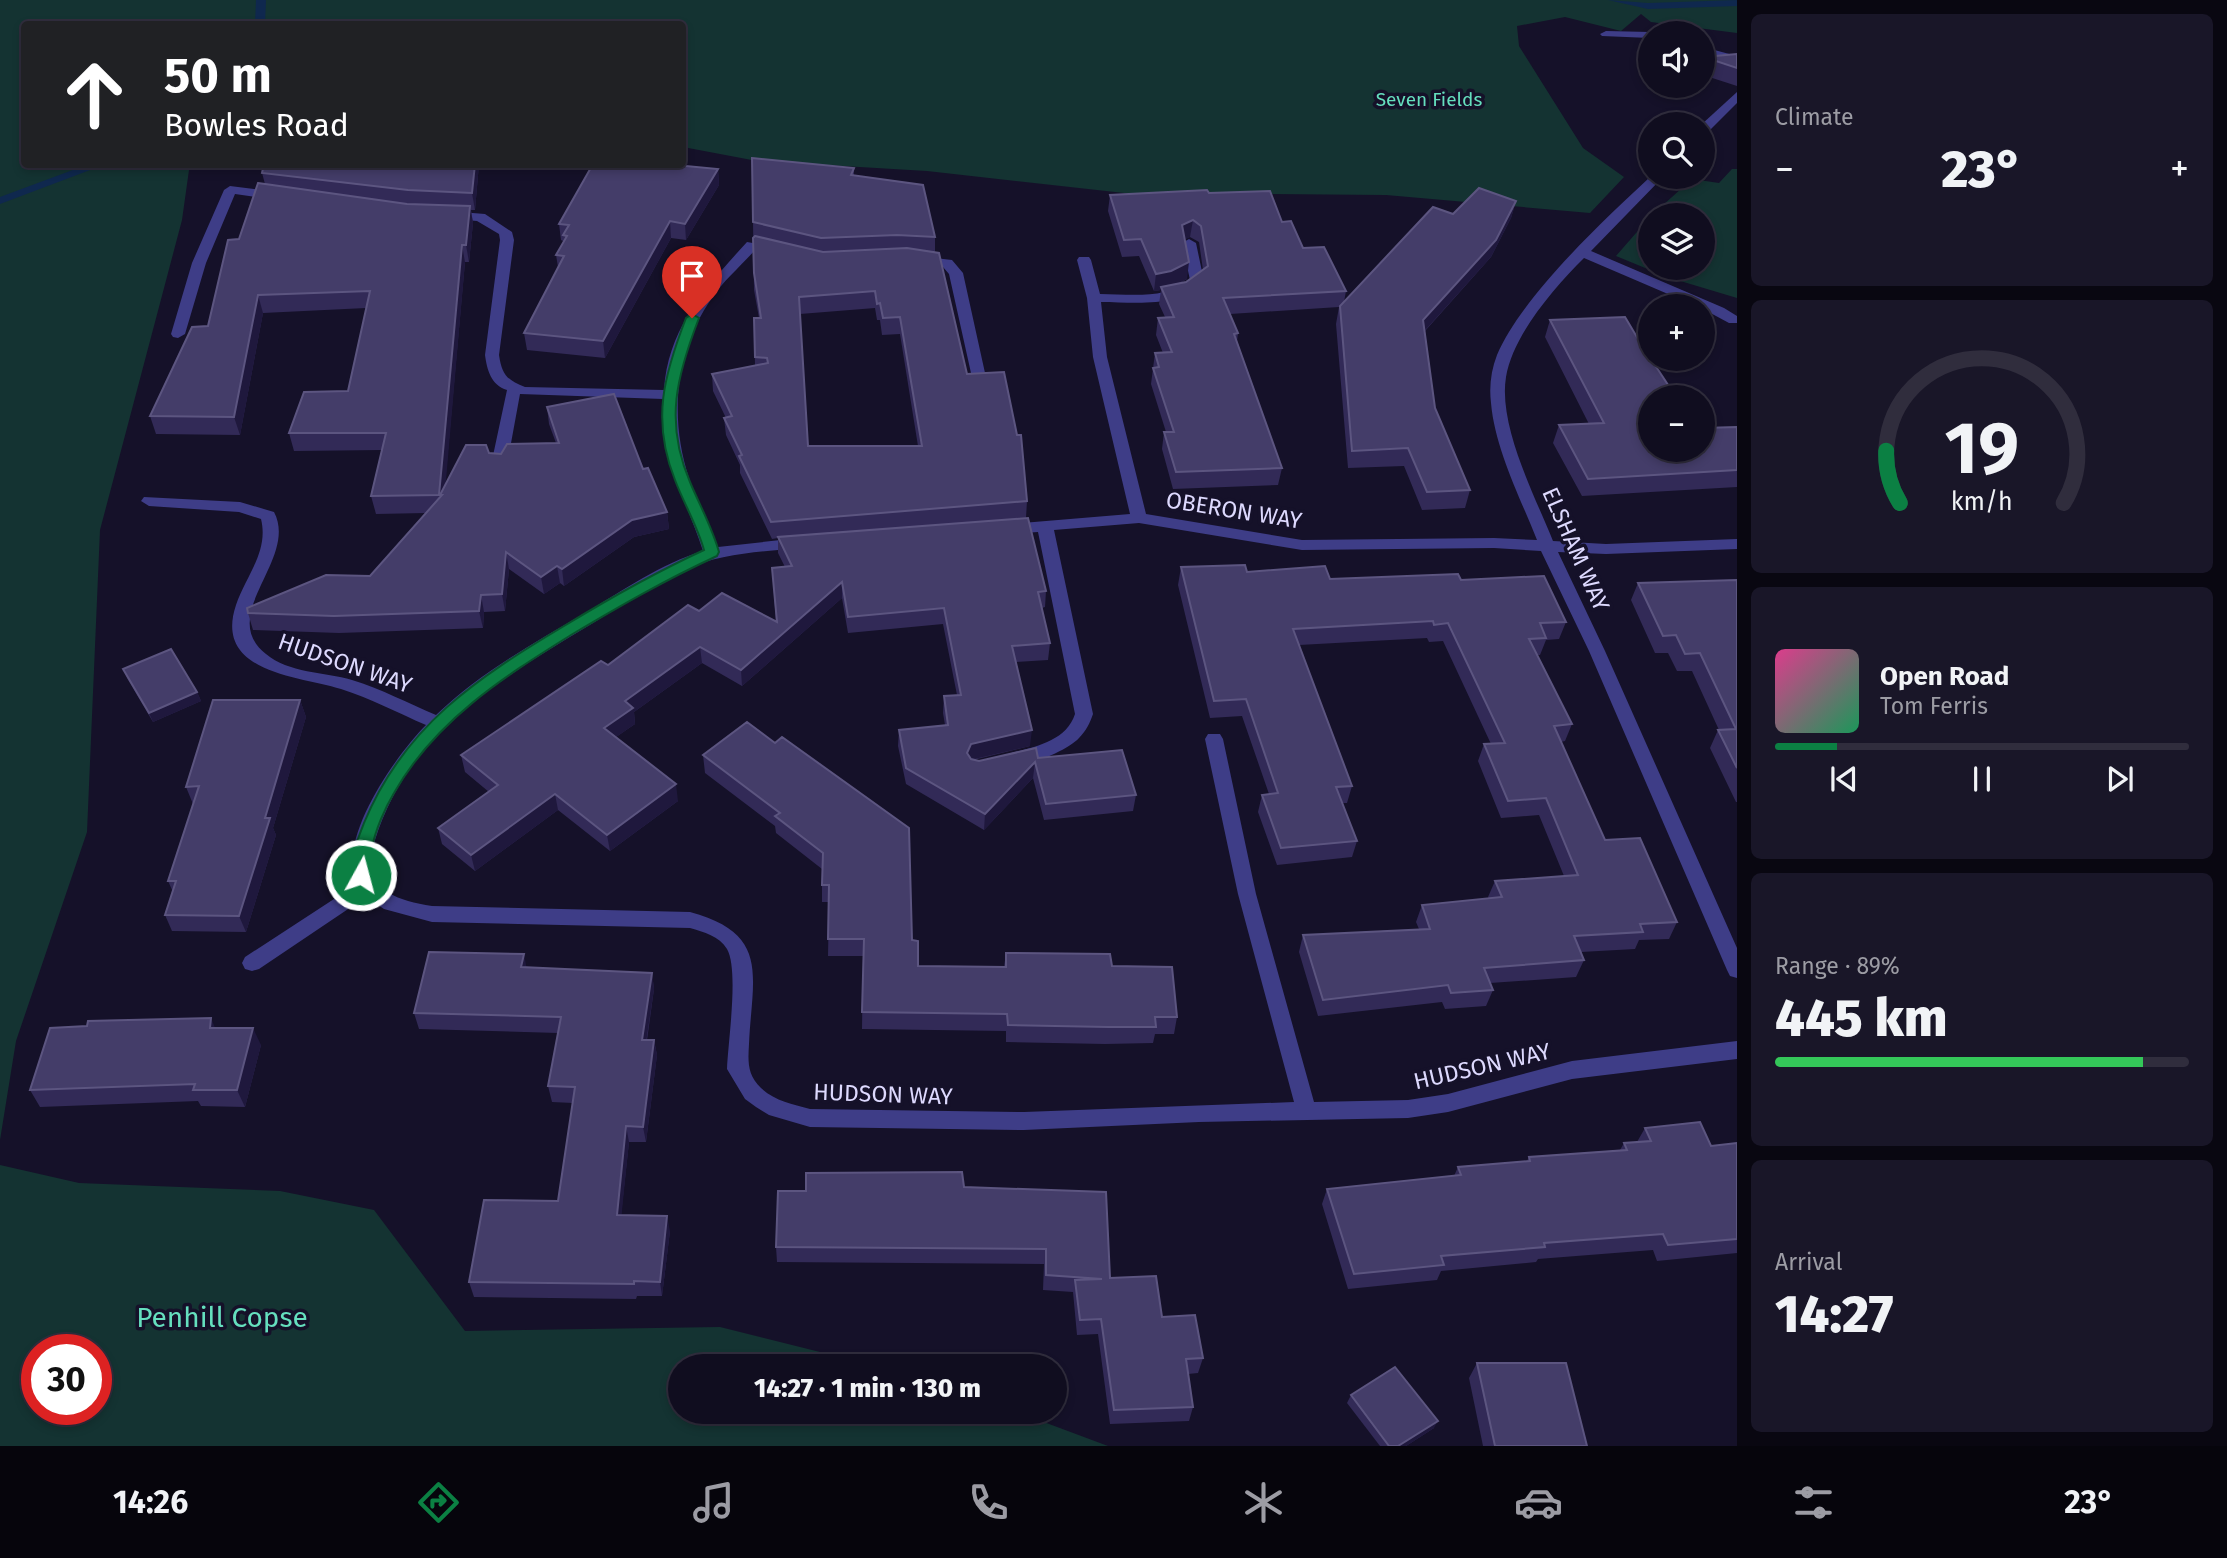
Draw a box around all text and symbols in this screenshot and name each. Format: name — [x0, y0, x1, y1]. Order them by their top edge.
map controls — [1638, 21, 1715, 462]
button: sound — [1638, 21, 1715, 98]
text: 50 m — [164, 46, 272, 105]
icon: ahead — [49, 49, 140, 140]
park label: Seven Fields — [1376, 88, 1482, 111]
text: Climate — [1775, 103, 1854, 131]
text: Bowles Road — [164, 106, 349, 144]
button: search — [1638, 112, 1715, 189]
text: 23° — [1941, 138, 2023, 201]
text: − — [1775, 146, 1794, 192]
text: + — [2170, 146, 2189, 192]
button: layers — [1638, 203, 1715, 280]
pin — [662, 246, 722, 318]
icon: arrive — [673, 257, 711, 295]
button: + — [1638, 294, 1715, 371]
button: − — [1638, 385, 1715, 462]
text: 19 — [1945, 405, 2019, 492]
street label: ELSHAM WAY — [1536, 483, 1616, 616]
street label: OBERON WAY — [1164, 485, 1304, 535]
text: km/h — [1951, 486, 2013, 516]
street label: HUDSON WAY — [274, 627, 416, 699]
text: Open Road — [1880, 661, 2009, 692]
text: Tom Ferris — [1880, 692, 1988, 720]
icon: previous — [1825, 760, 1863, 798]
icon: pause — [1963, 760, 2001, 798]
icon: next — [2101, 760, 2139, 798]
position arrow — [324, 838, 398, 912]
text: Range · 89% — [1775, 952, 1900, 980]
text: 445 km — [1775, 987, 1948, 1050]
street label: HUDSON WAY — [1411, 1037, 1554, 1095]
street label: HUDSON WAY — [813, 1078, 954, 1110]
text: Arrival — [1775, 1248, 1842, 1276]
text: 14:27 — [1775, 1283, 1893, 1346]
park label: Penhill Copse — [136, 1301, 308, 1334]
speed limit sign: 30 — [21, 1334, 112, 1425]
text: 14:27 · 1 min · 130 m — [754, 1373, 981, 1404]
icon: directions — [414, 1478, 463, 1527]
icon: music — [689, 1478, 738, 1527]
icon: phone — [964, 1478, 1013, 1527]
icon: climate — [1239, 1478, 1288, 1527]
icon: car — [1514, 1478, 1563, 1527]
icon: filters — [1789, 1478, 1838, 1527]
text: 14:26 — [113, 1483, 188, 1521]
text: 23° — [2064, 1483, 2114, 1521]

